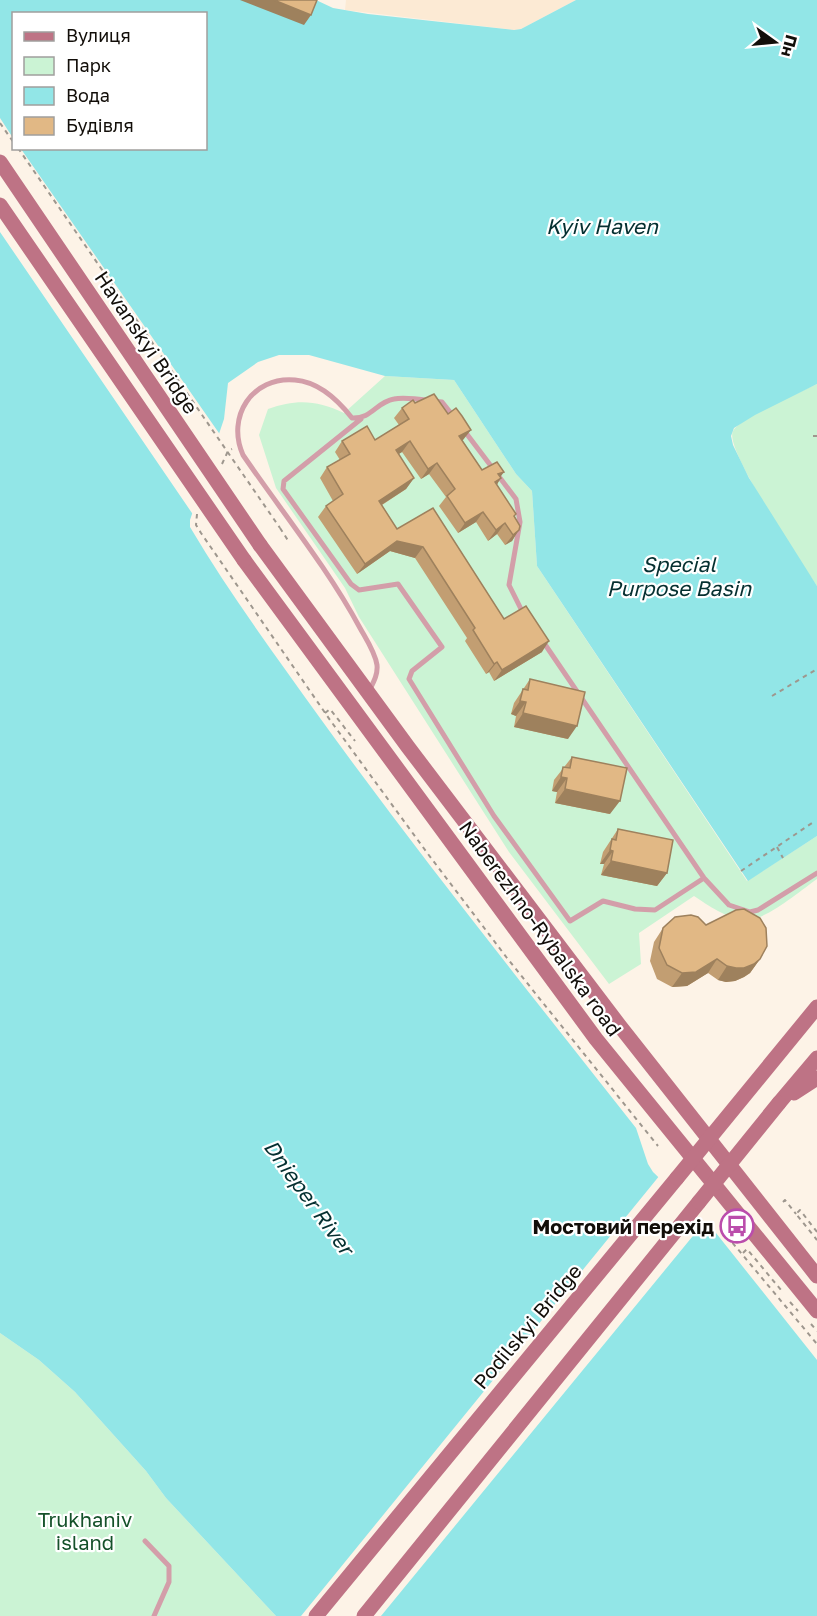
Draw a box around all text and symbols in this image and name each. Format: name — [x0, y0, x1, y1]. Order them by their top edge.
legend — [12, 12, 207, 150]
north arrow — [745, 12, 805, 72]
text: Вулиця — [66, 24, 131, 46]
text: Пн — [777, 33, 802, 59]
text: Парк — [66, 54, 111, 76]
text: Вода — [66, 84, 110, 106]
text: Будівля — [66, 114, 134, 136]
water label: Kyiv Haven — [546, 213, 659, 239]
street label: Havanskyi Bridge — [90, 266, 204, 418]
water label: Special Purpose Basin — [607, 551, 752, 601]
street label: Naberezhno-Rybalska road — [455, 816, 627, 1040]
water label: Dnieper River — [259, 1135, 361, 1262]
bus stop icon: Мостовий перехід — [719, 1208, 755, 1244]
place label: Мостовий перехід — [532, 1214, 714, 1238]
street label: Podilskyi Bridge — [468, 1259, 586, 1393]
park label: Trukhaniv island — [38, 1507, 132, 1554]

